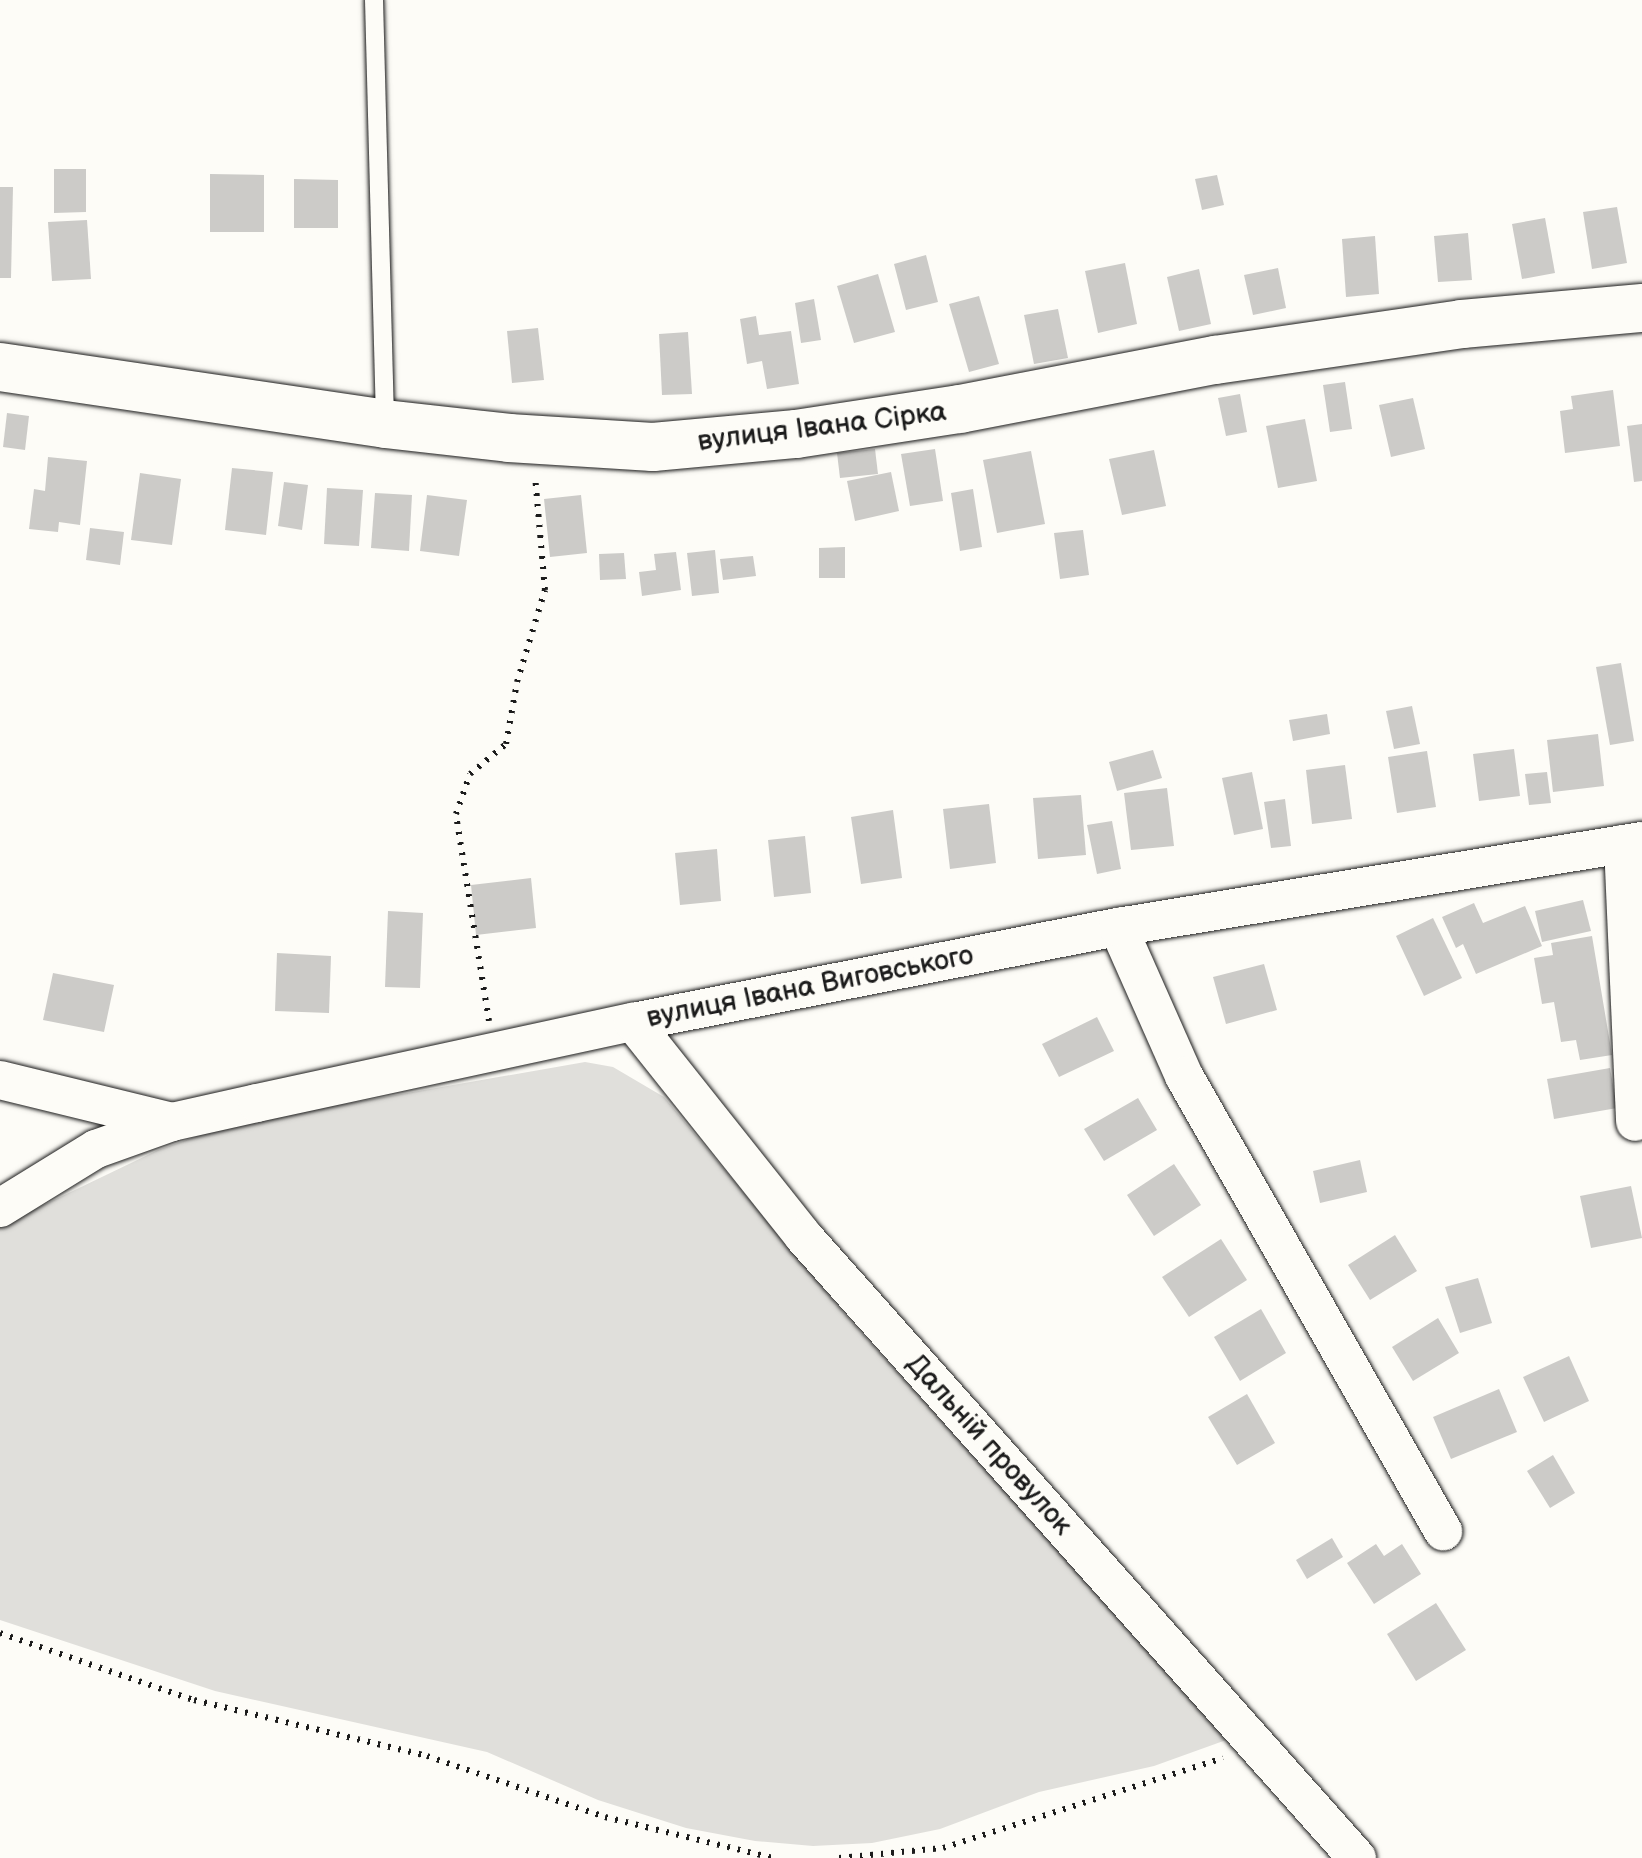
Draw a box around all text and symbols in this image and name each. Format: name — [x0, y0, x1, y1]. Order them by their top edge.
street label: вулиця Івана Сірка — [696, 395, 948, 459]
street label: вулиця Івана Виговського — [644, 939, 976, 1035]
street label: Дальній провулок — [899, 1348, 1079, 1542]

